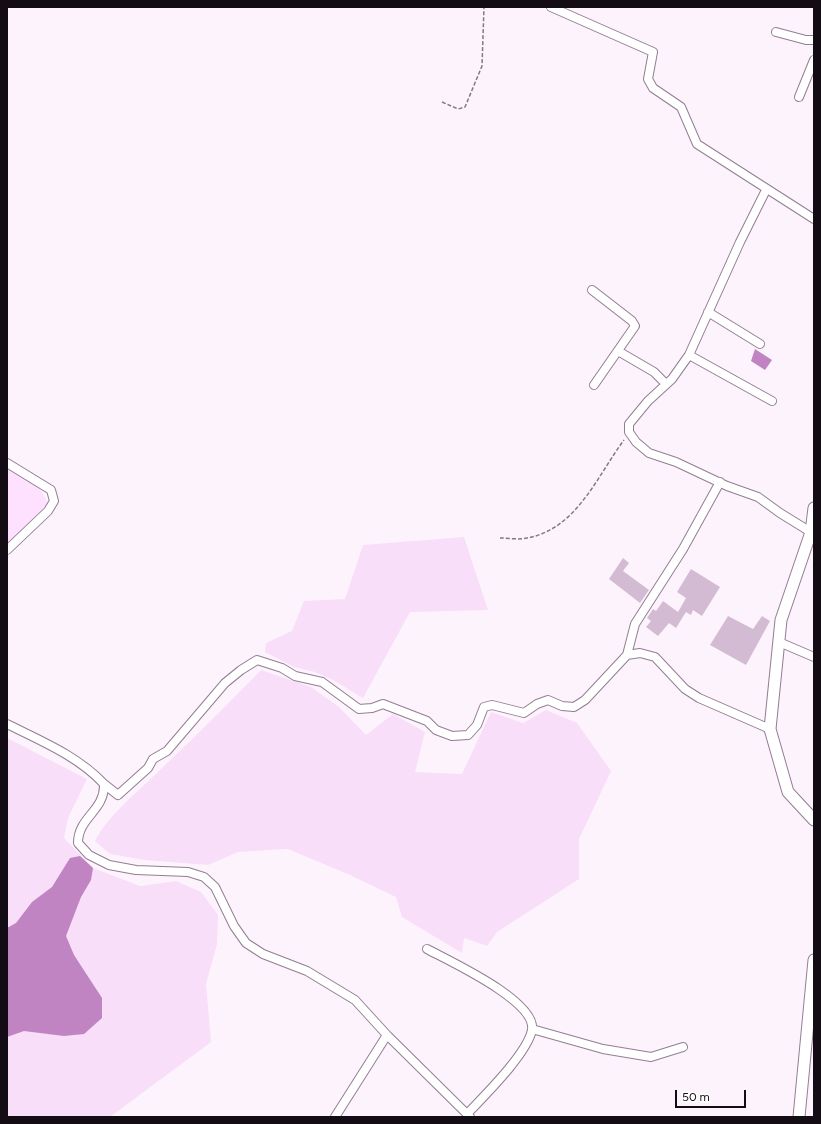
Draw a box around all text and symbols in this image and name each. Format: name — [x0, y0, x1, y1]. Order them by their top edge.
scale bar — [677, 1082, 748, 1108]
text: 50 m — [682, 1090, 710, 1104]

